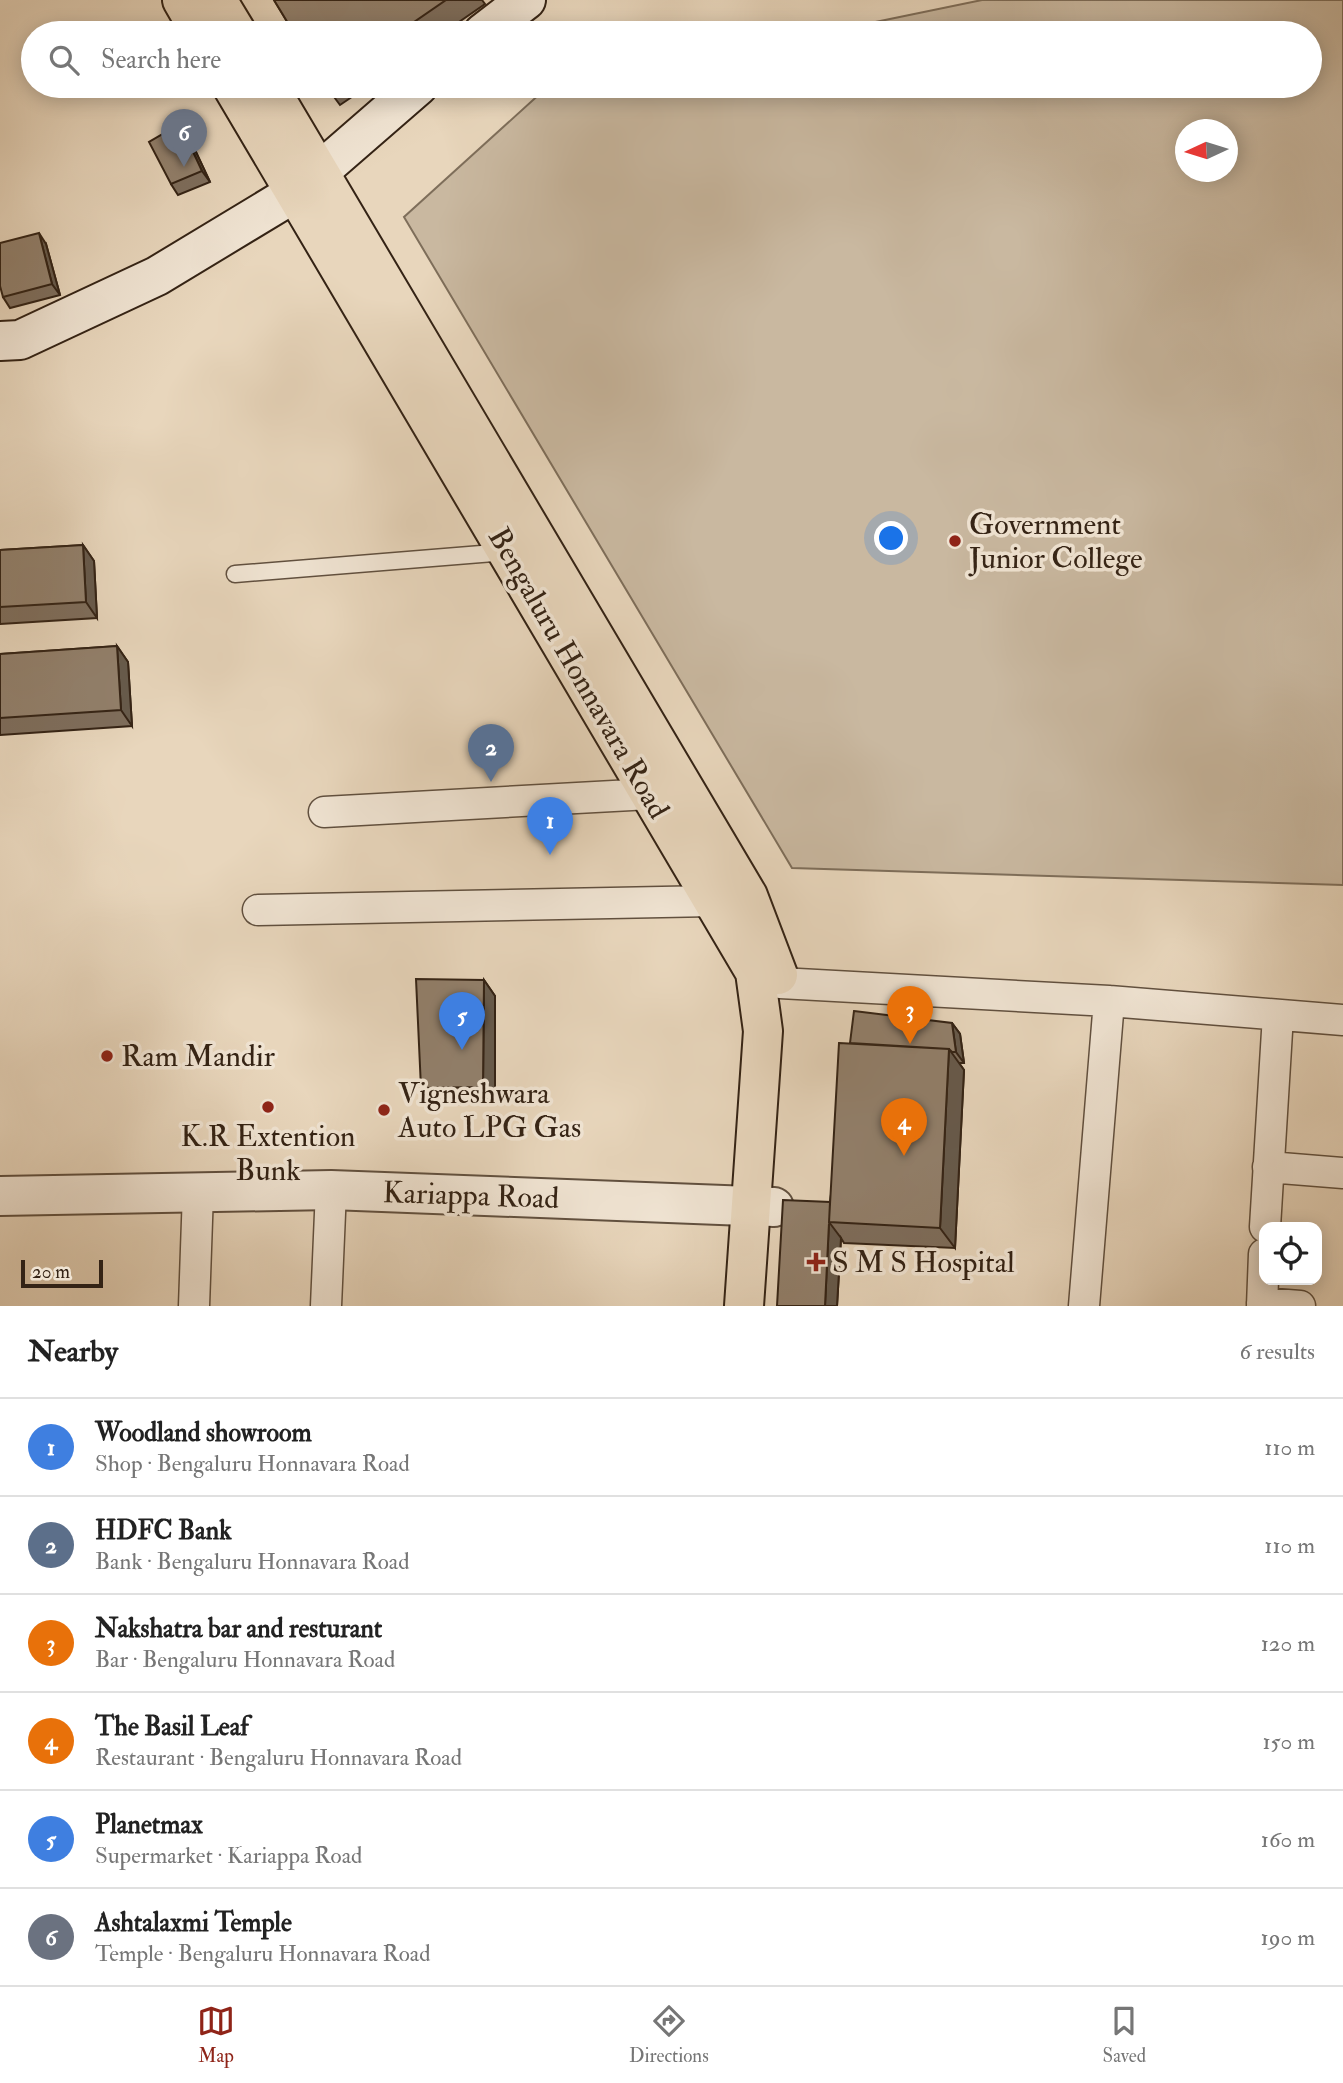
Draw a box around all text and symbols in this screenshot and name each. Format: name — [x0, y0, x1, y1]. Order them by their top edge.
search box — [21, 21, 1322, 98]
icon: search — [45, 41, 83, 79]
text: Search here — [101, 44, 221, 76]
pin: 6 — [161, 109, 207, 167]
north arrow — [1175, 119, 1238, 182]
place label: Government Junior College — [968, 506, 1143, 577]
street label: Bengaluru Honnavara Road — [480, 521, 677, 826]
your location — [874, 521, 908, 555]
marker: Government Junior College — [947, 533, 963, 549]
pin: 2 — [468, 724, 514, 782]
pin: 1 — [527, 797, 573, 855]
pin: 3 — [887, 986, 933, 1044]
pin: 5 — [439, 992, 485, 1050]
place label: Ram Mandir — [121, 1038, 275, 1075]
marker: Ram Mandir — [99, 1048, 115, 1064]
place label: Vigneshwara Auto LPG Gas — [397, 1075, 581, 1146]
pin: 4 — [881, 1098, 927, 1156]
marker: K.R Extention Bunk — [260, 1099, 276, 1115]
marker: Vigneshwara Auto LPG Gas — [376, 1102, 392, 1118]
place label: K.R Extention Bunk — [180, 1118, 356, 1189]
street label: Kariappa Road — [382, 1174, 560, 1217]
map controls — [1259, 1222, 1322, 1285]
button: locate — [1259, 1222, 1322, 1285]
place label: S M S Hospital — [832, 1244, 1015, 1281]
marker: S M S Hospital — [806, 1252, 826, 1272]
scale bar — [21, 1257, 103, 1289]
text: 20 m — [32, 1260, 70, 1284]
text: Nearby — [28, 1333, 118, 1370]
text: 6 results — [1240, 1337, 1315, 1366]
text: Woodland showroom — [95, 1417, 312, 1449]
text: 1 — [47, 1433, 55, 1462]
text: 110 m — [1264, 1433, 1315, 1462]
text: Shop · Bengaluru Honnavara Road — [95, 1449, 410, 1478]
text: HDFC Bank — [95, 1515, 232, 1547]
text: 2 — [45, 1531, 57, 1560]
text: 110 m — [1264, 1531, 1315, 1560]
text: Bank · Bengaluru Honnavara Road — [95, 1547, 410, 1576]
text: Nakshatra bar and resturant — [95, 1613, 382, 1645]
text: 3 — [47, 1629, 55, 1658]
text: 120 m — [1261, 1629, 1315, 1658]
text: Bar · Bengaluru Honnavara Road — [95, 1645, 395, 1674]
text: The Basil Leaf — [95, 1711, 249, 1743]
text: 4 — [45, 1727, 57, 1756]
text: 150 m — [1262, 1727, 1315, 1756]
text: Restaurant · Bengaluru Honnavara Road — [95, 1743, 462, 1772]
text: Planetmax — [95, 1809, 203, 1841]
text: 5 — [46, 1825, 56, 1854]
text: 160 m — [1261, 1825, 1315, 1854]
text: Supermarket · Kariappa Road — [95, 1841, 362, 1870]
text: Ashtalaxmi Temple — [95, 1907, 292, 1939]
text: 6 — [45, 1923, 57, 1952]
text: 190 m — [1261, 1923, 1315, 1952]
text: Temple · Bengaluru Honnavara Road — [95, 1939, 431, 1968]
tab: Map — [197, 2002, 235, 2068]
tab: Directions — [629, 2002, 709, 2068]
tab: Saved — [1103, 2002, 1146, 2068]

